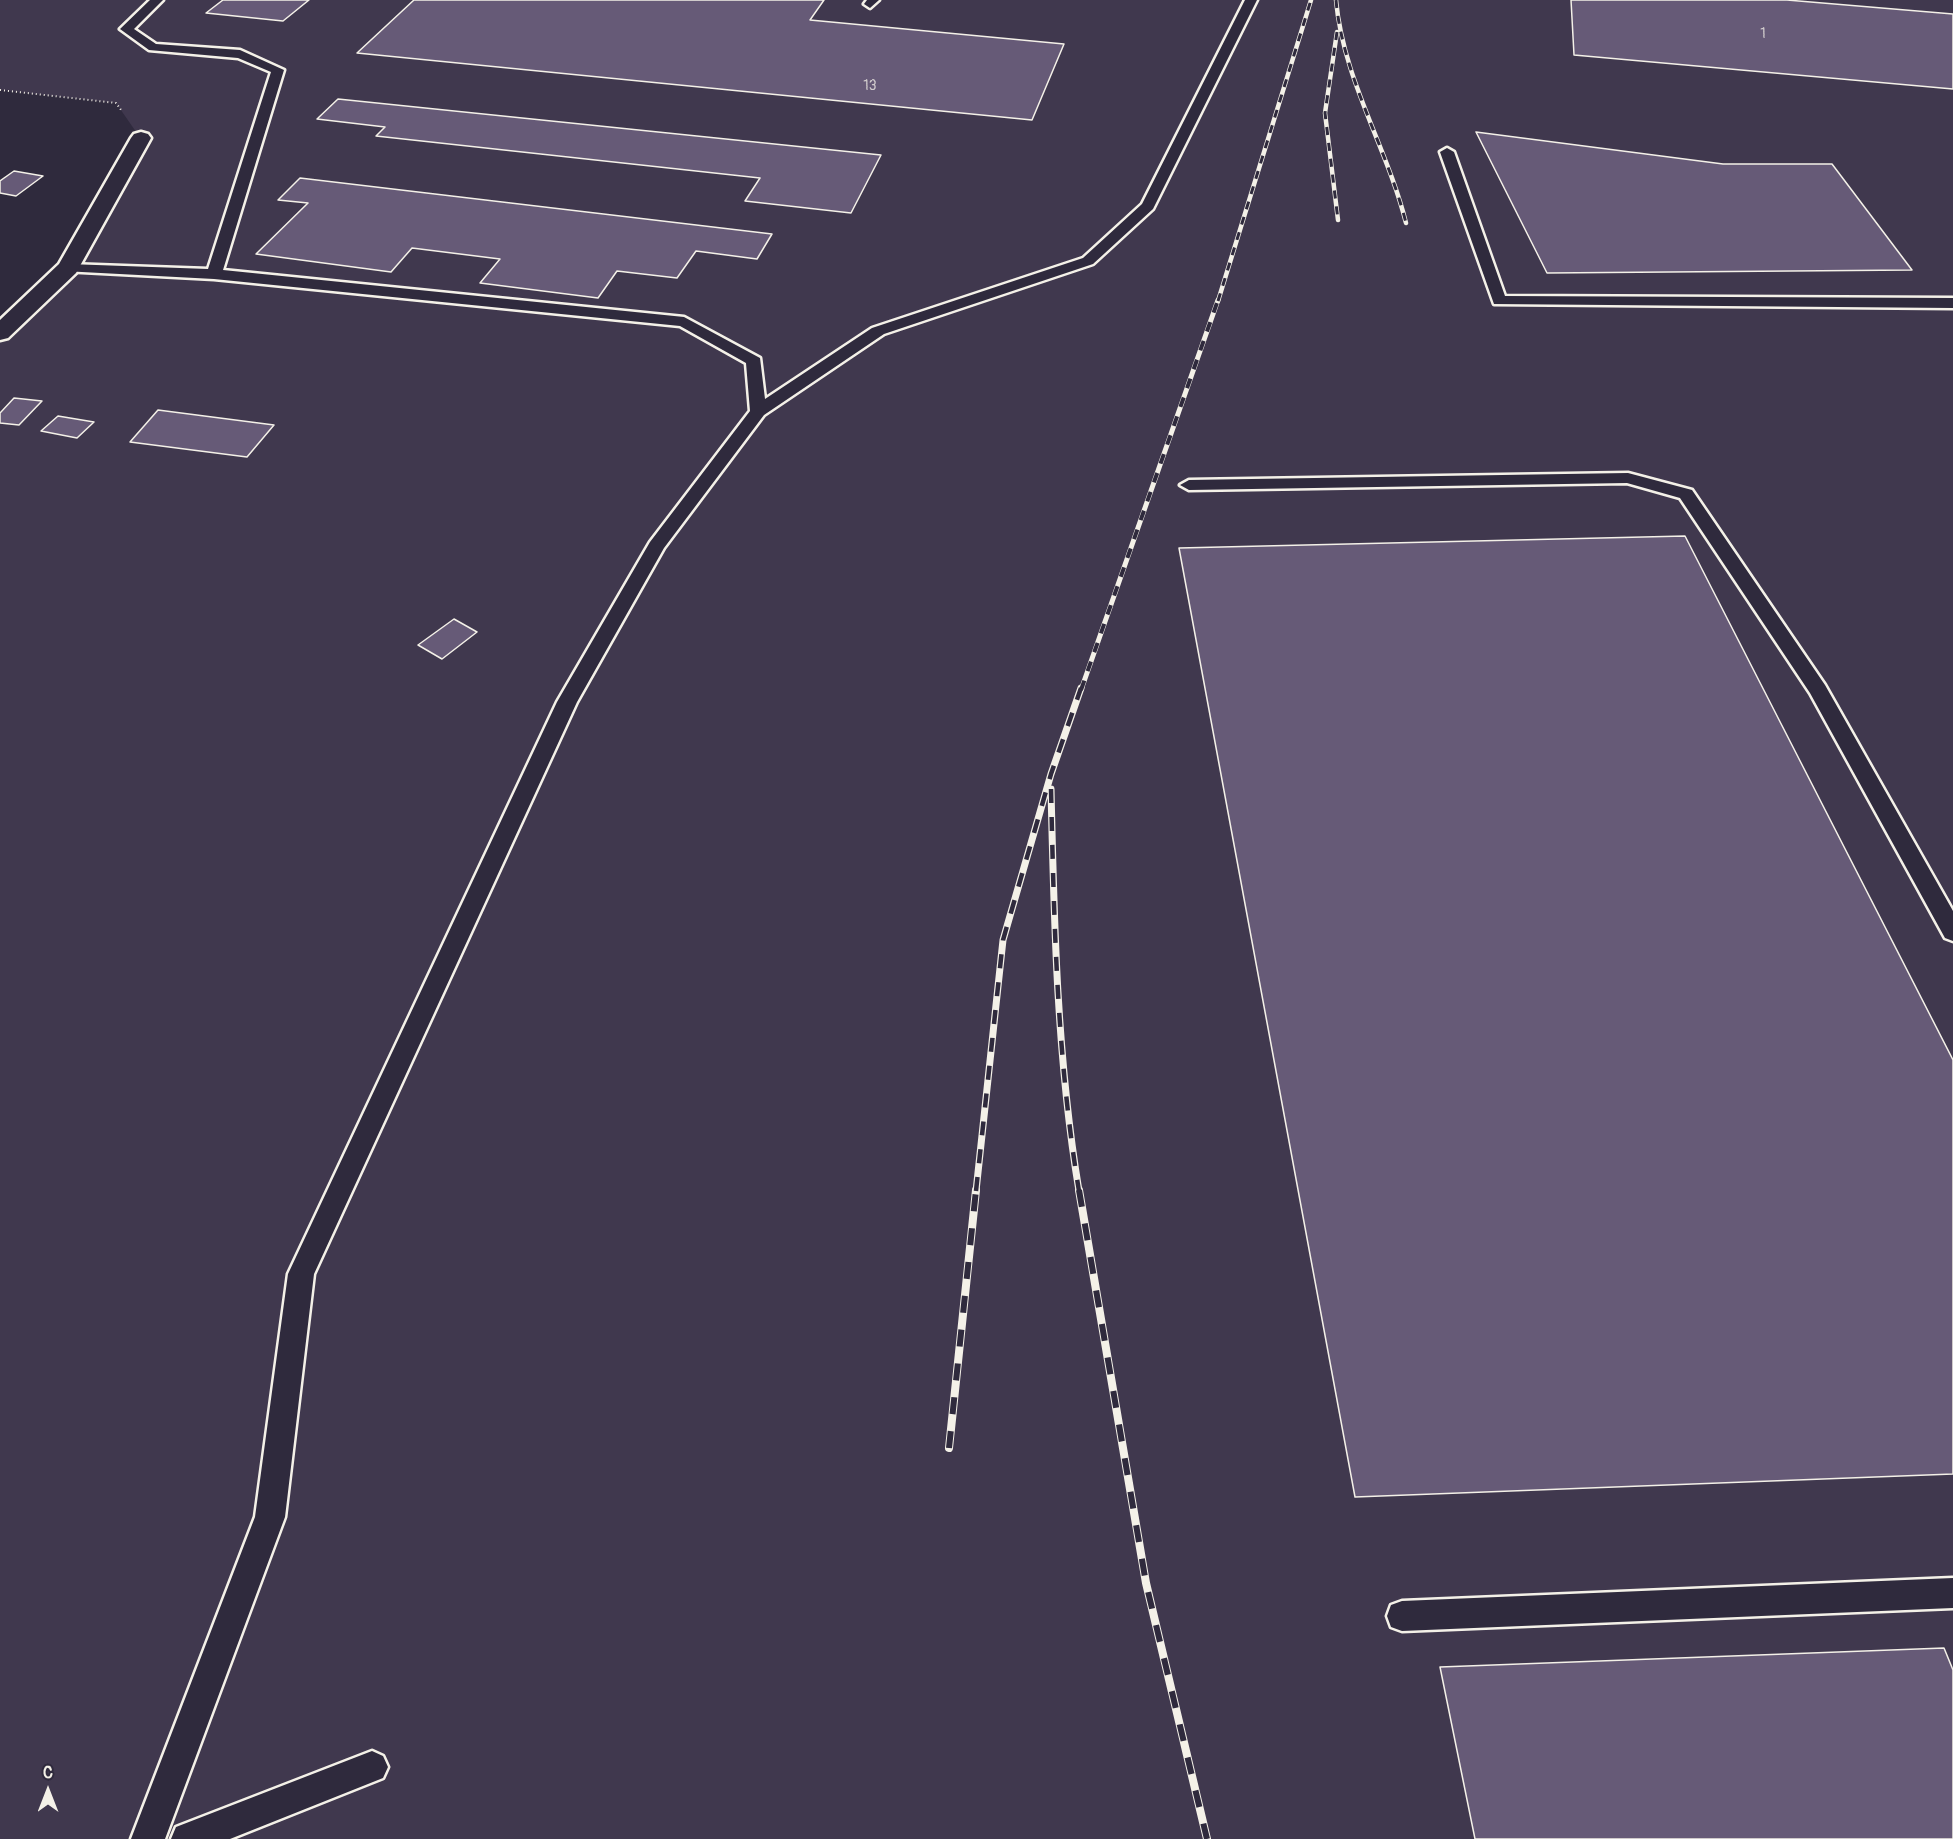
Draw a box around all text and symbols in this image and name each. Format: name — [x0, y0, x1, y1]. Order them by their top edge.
house number: 1 — [1760, 26, 1766, 42]
house number: 13 — [863, 78, 877, 94]
north arrow — [18, 1761, 78, 1821]
text: С — [43, 1763, 53, 1783]

